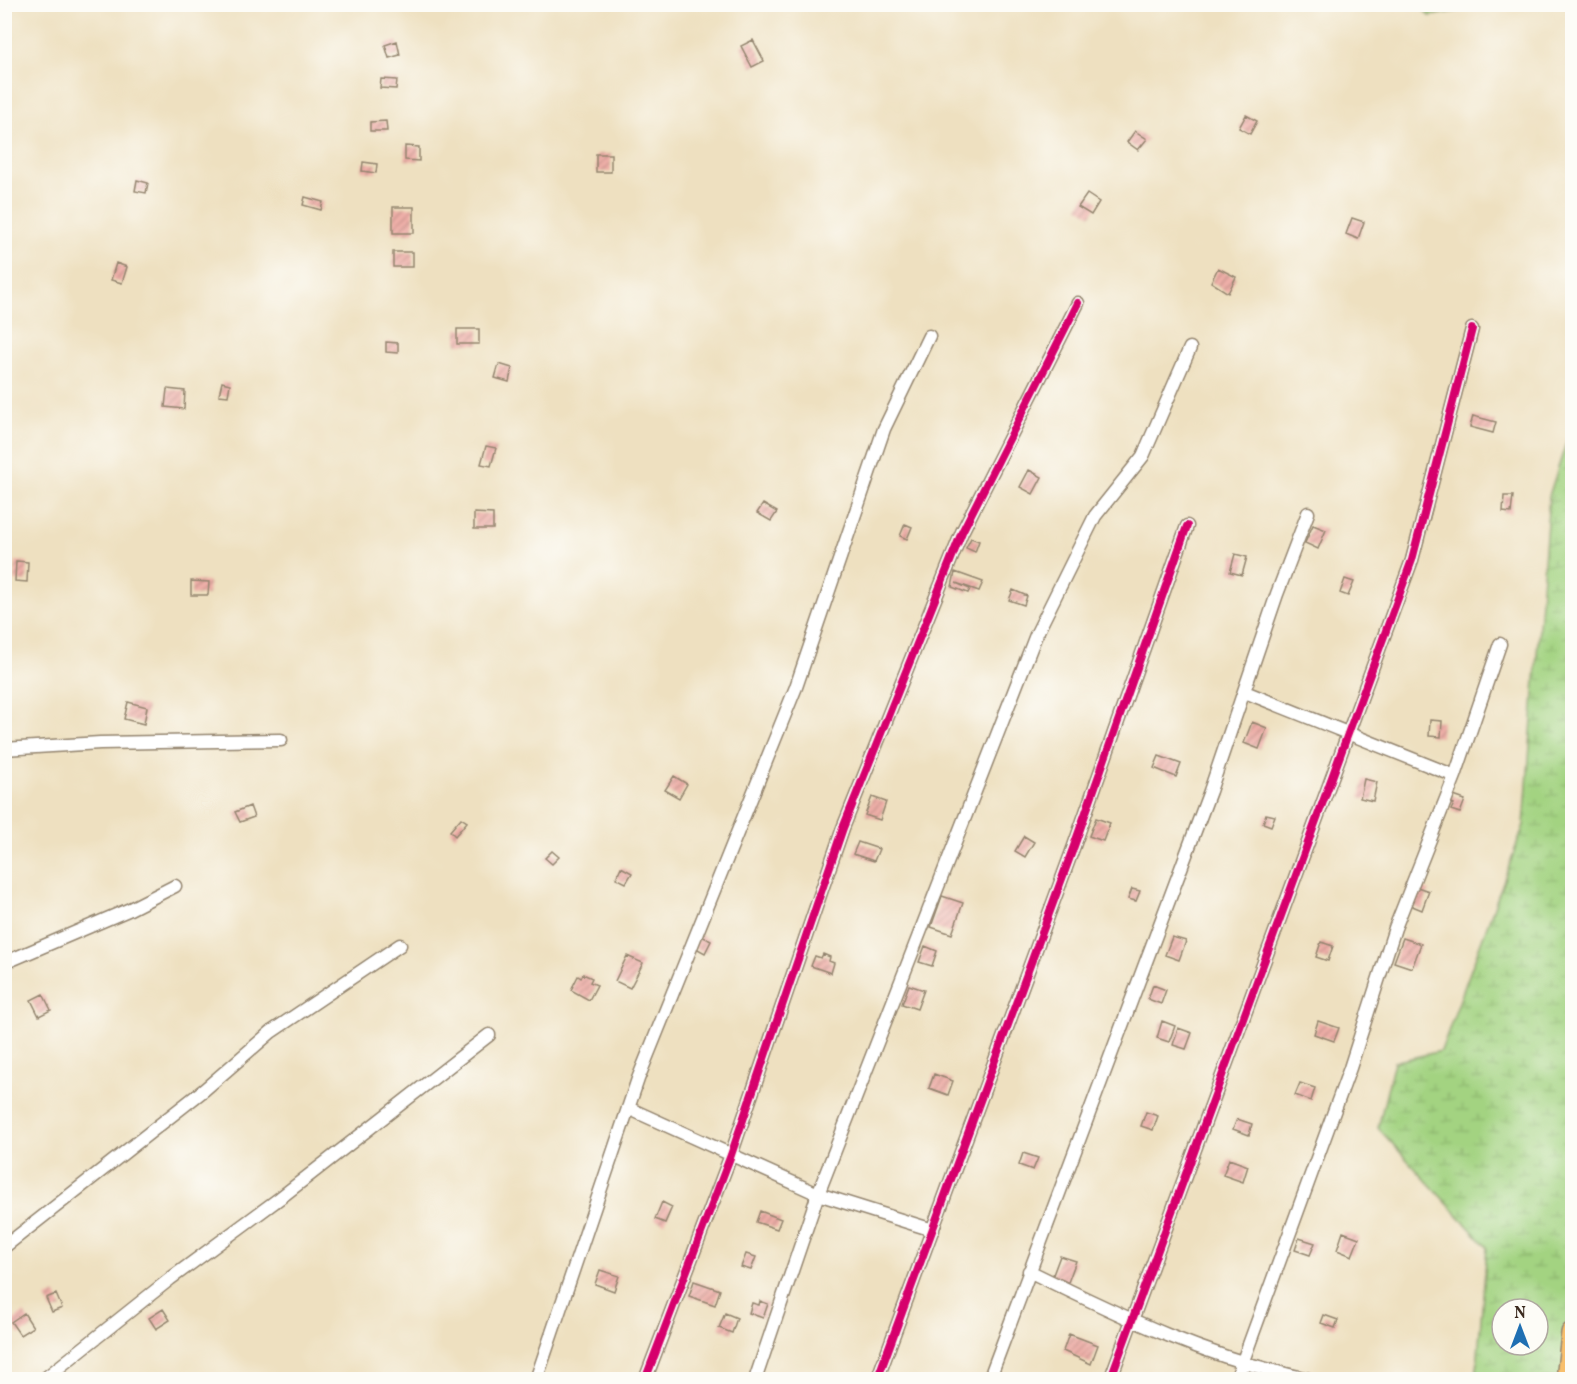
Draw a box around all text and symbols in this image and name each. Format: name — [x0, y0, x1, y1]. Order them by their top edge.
north arrow — [1490, 1297, 1550, 1357]
text: N — [1514, 1303, 1526, 1325]

